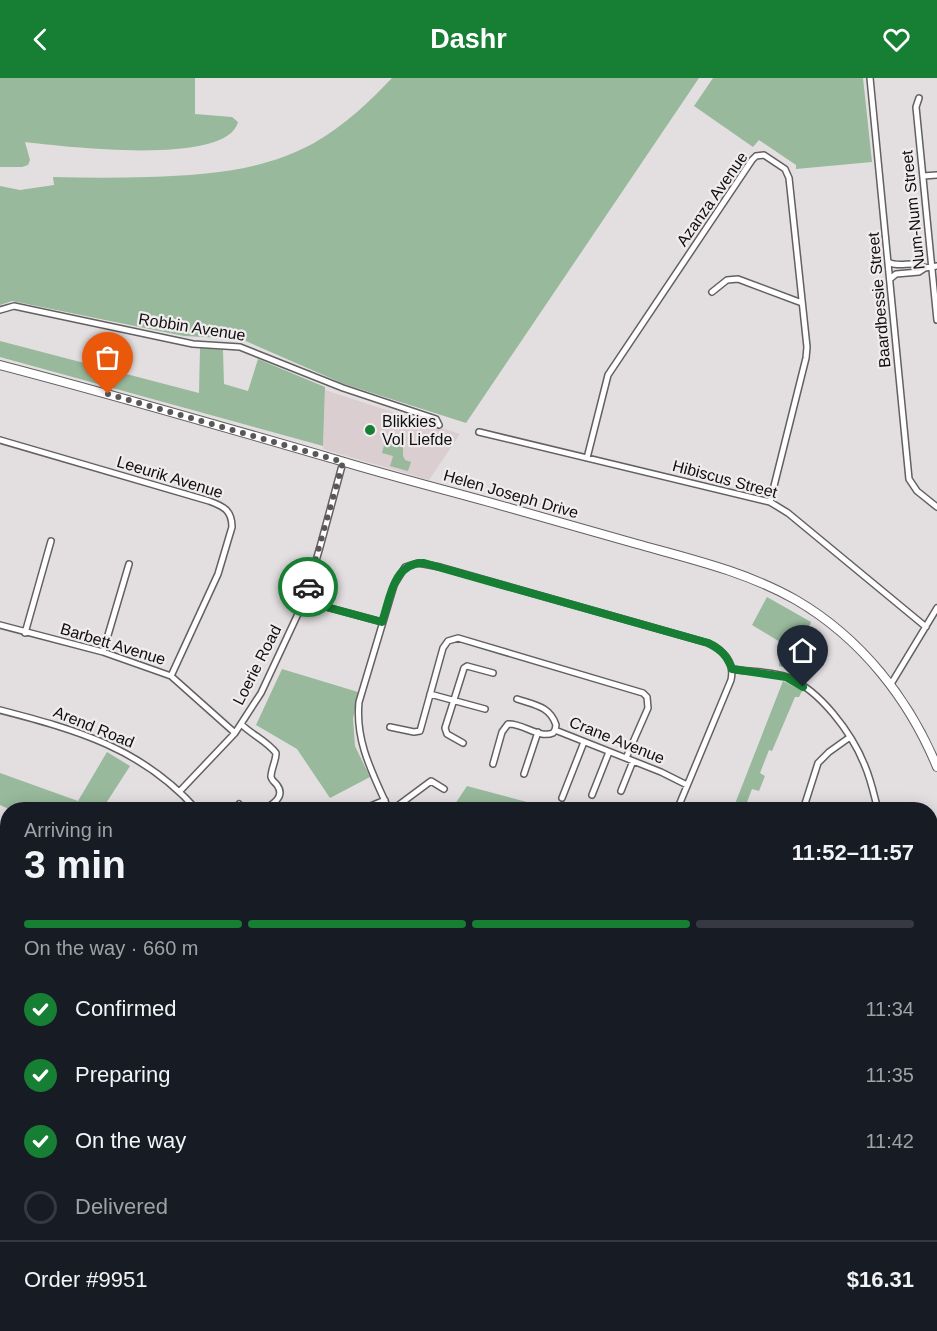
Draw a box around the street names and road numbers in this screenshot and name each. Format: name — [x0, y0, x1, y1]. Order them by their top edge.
street label: Azanza Avenue — [673, 149, 751, 249]
street label: Num-Num Street — [898, 149, 928, 271]
street label: Baardbessie Street — [865, 231, 893, 369]
street label: Robbin Avenue — [137, 310, 247, 344]
street label: Leeurik Avenue — [115, 453, 225, 501]
street label: Hibiscus Street — [671, 457, 780, 501]
street label: Helen Joseph Drive — [442, 467, 581, 521]
street label: Barbett Avenue — [58, 620, 168, 668]
street label: Loerie Road — [230, 622, 284, 708]
street label: Arend Road — [51, 703, 137, 751]
street label: Crane Avenue — [567, 713, 667, 767]

